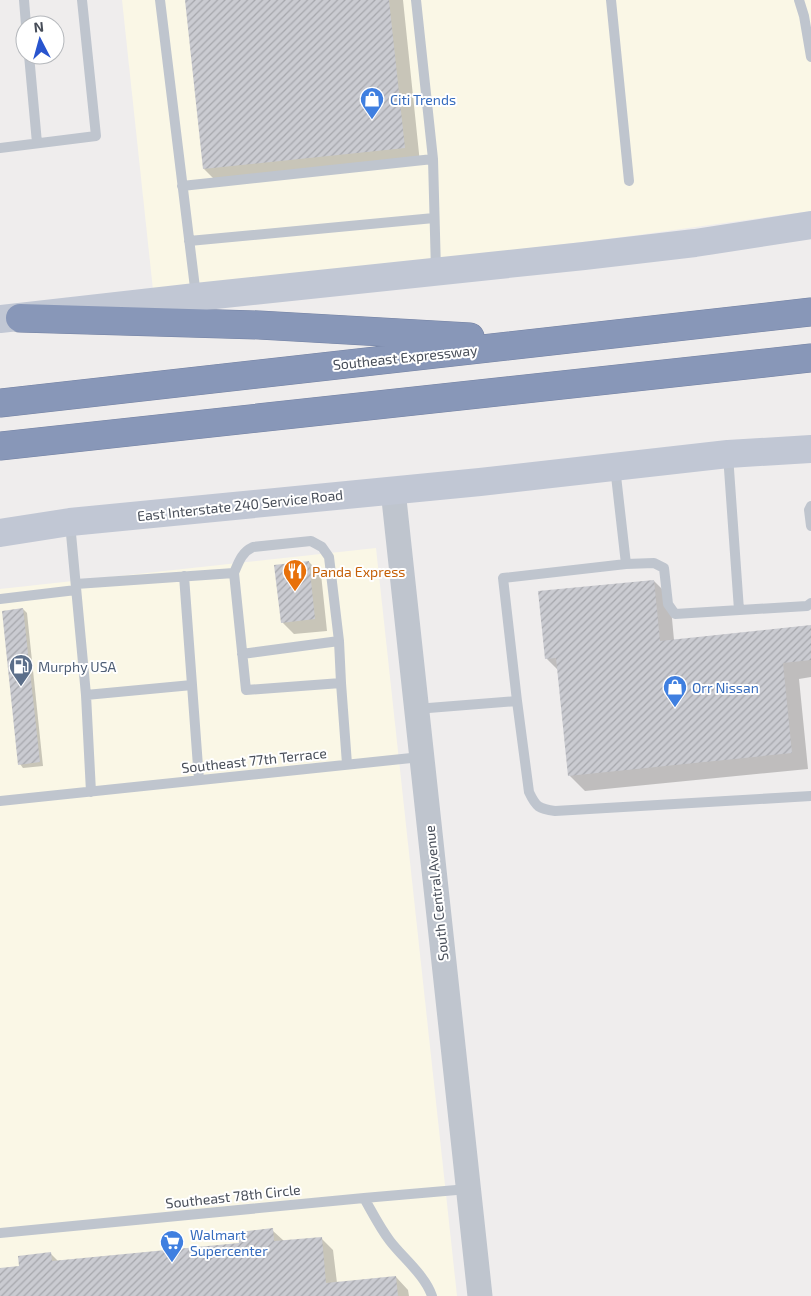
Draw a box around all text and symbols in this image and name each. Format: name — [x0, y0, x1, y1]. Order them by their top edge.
north arrow — [15, 15, 65, 65]
text: N — [33, 18, 45, 36]
shop icon: Citi Trends — [359, 86, 385, 120]
place label: Citi Trends — [390, 91, 456, 108]
street label: Southeast Expressway — [332, 341, 479, 373]
street label: East Interstate 240 Service Road — [136, 486, 344, 524]
restaurant icon: Panda Express — [282, 558, 308, 592]
place label: Panda Express — [312, 563, 405, 580]
fuel station icon: Murphy USA — [8, 653, 34, 687]
place label: Murphy USA — [38, 658, 117, 675]
shop icon: Orr Nissan — [662, 674, 688, 708]
place label: Orr Nissan — [692, 679, 759, 696]
street label: Southeast 77th Terrace — [181, 744, 327, 776]
street label: South Central Avenue — [420, 824, 452, 962]
street label: Southeast 78th Circle — [165, 1180, 301, 1212]
place label: Walmart Supercenter — [190, 1226, 268, 1259]
supermarket icon: Walmart Supercenter — [159, 1229, 185, 1263]

